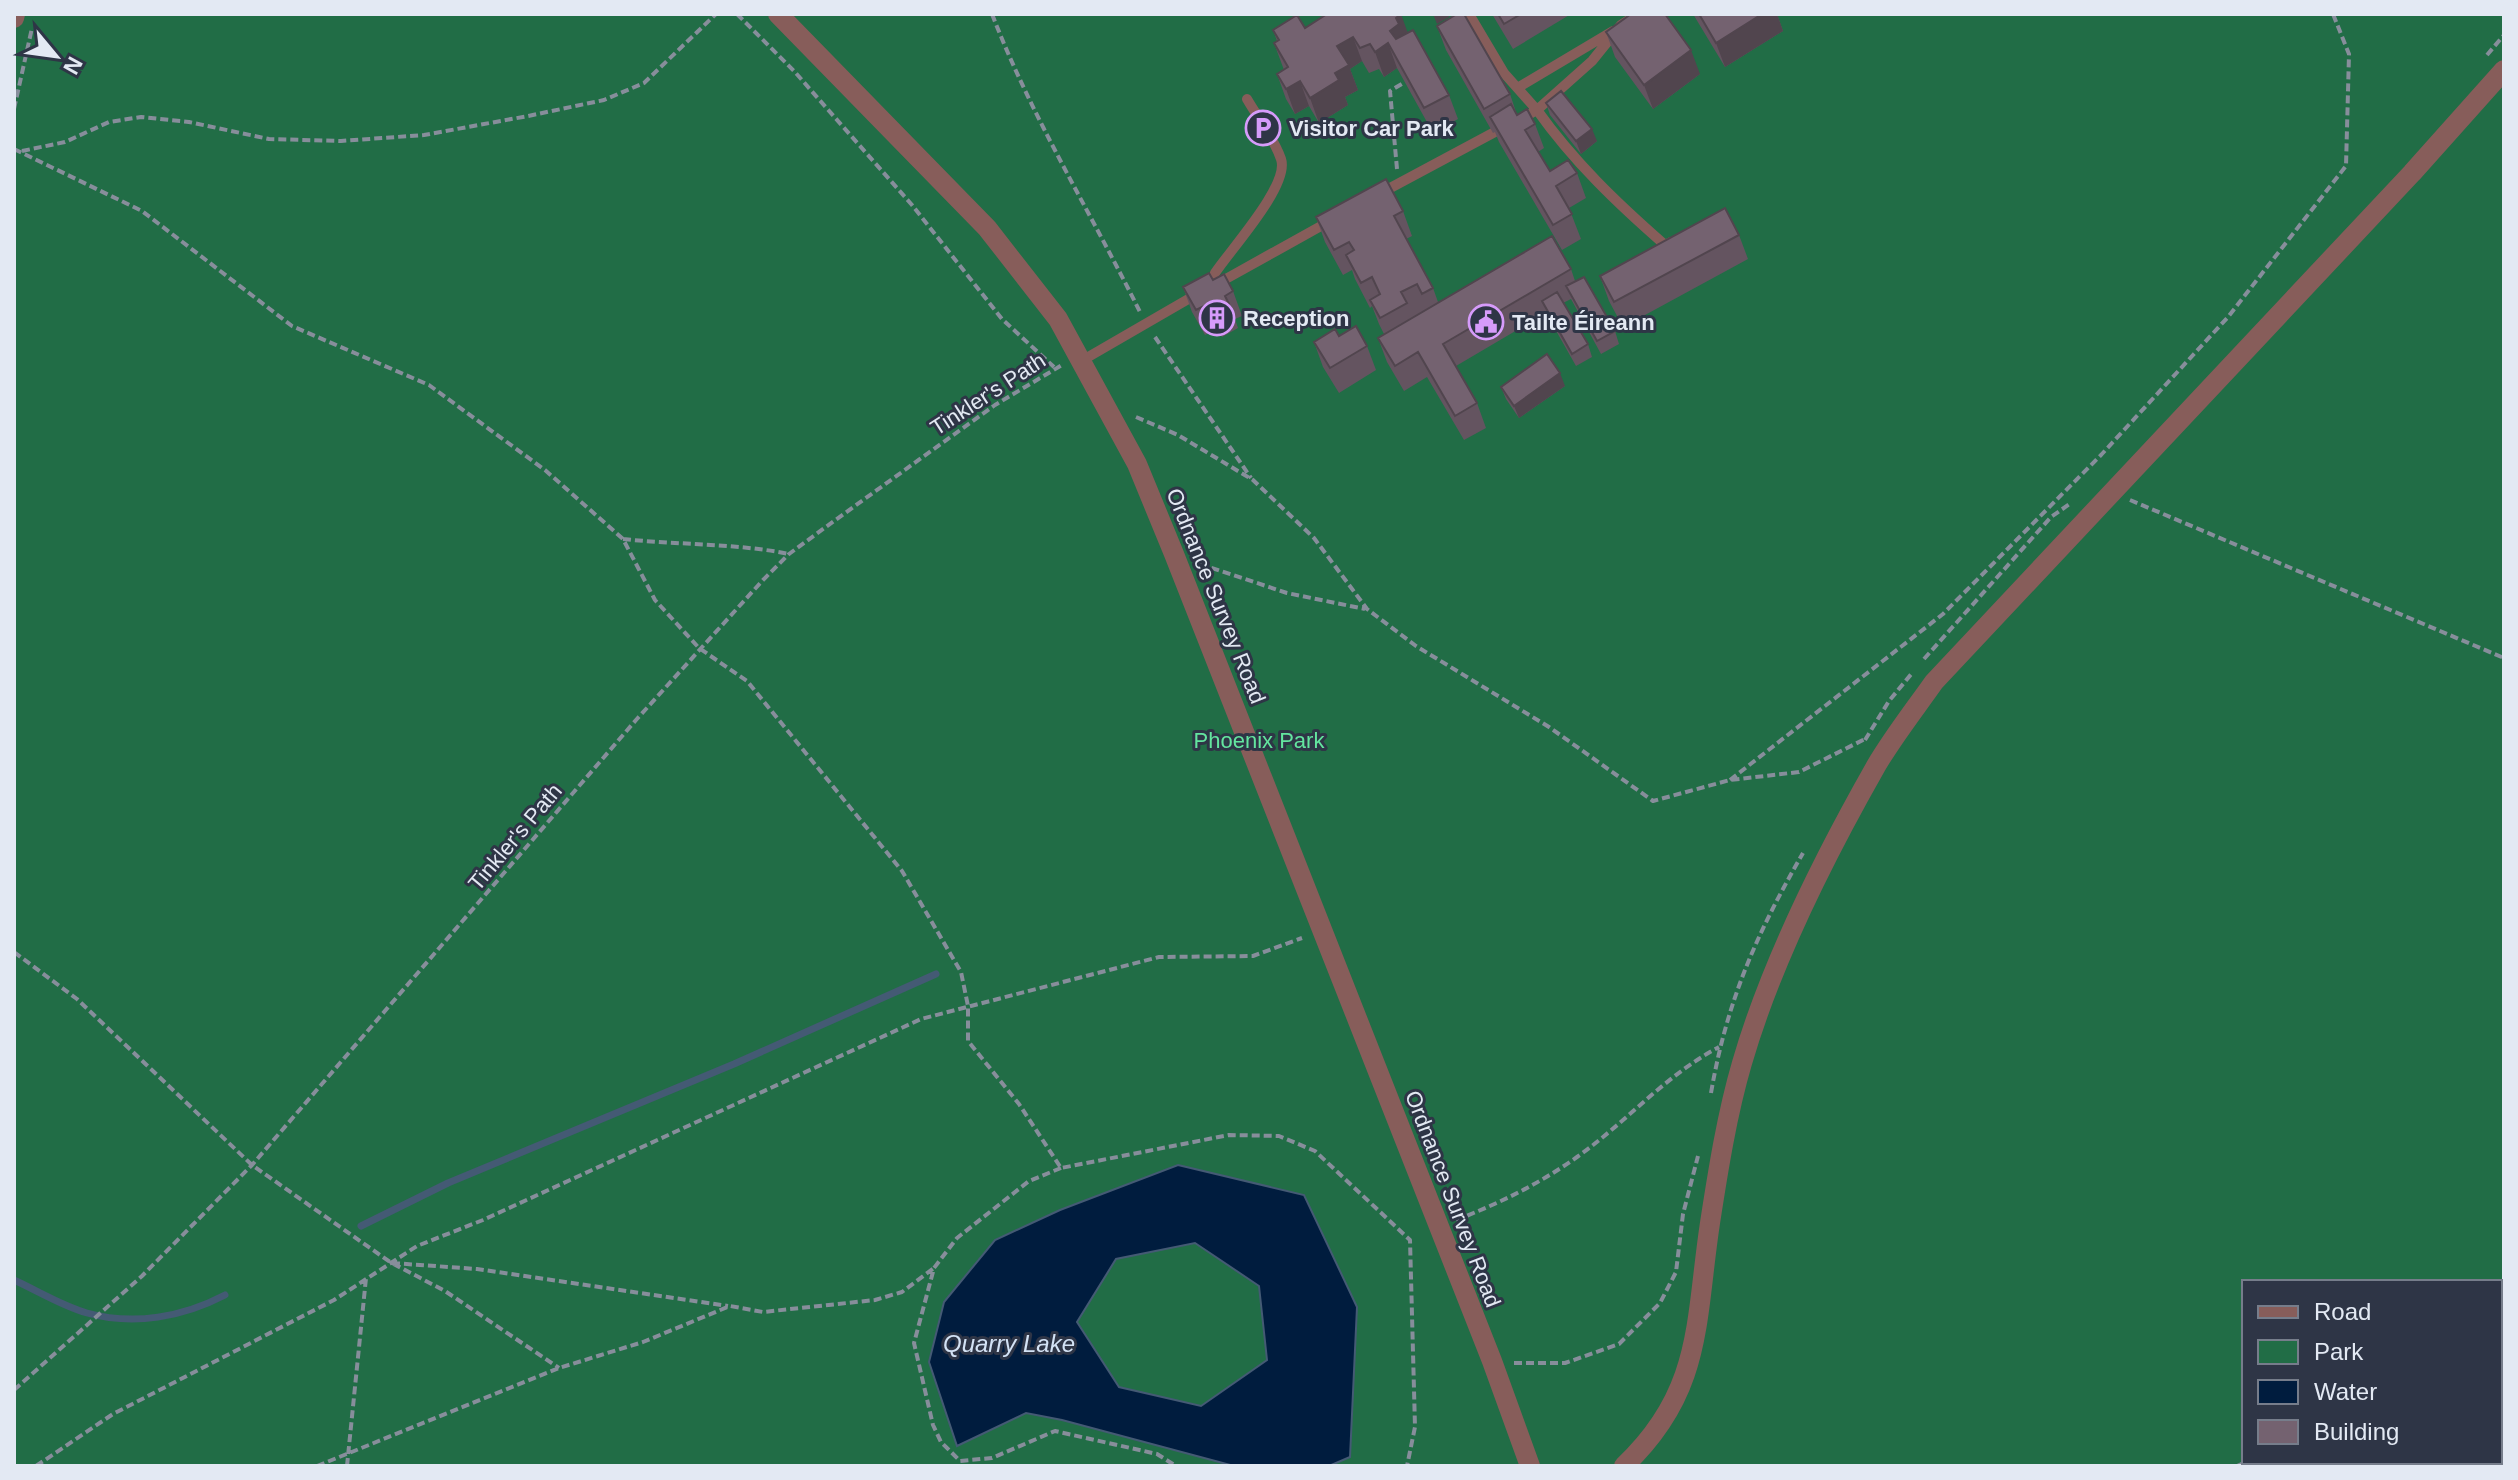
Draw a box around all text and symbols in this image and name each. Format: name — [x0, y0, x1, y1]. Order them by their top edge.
north arrow — [16, 16, 96, 96]
text: N — [58, 52, 88, 78]
parking icon: Visitor Car Park — [1244, 109, 1282, 147]
place label: Visitor Car Park — [1289, 116, 1454, 141]
building icon: Reception — [1198, 299, 1236, 337]
public building icon: Tailte Éireann — [1467, 303, 1505, 341]
place label: Reception — [1243, 306, 1349, 331]
place label: Tailte Éireann — [1512, 310, 1655, 335]
street label: Tinkler's Path — [926, 348, 1050, 440]
street label: Ordnance Survey Road — [1161, 485, 1271, 707]
park label: Phoenix Park — [1194, 728, 1325, 753]
street label: Tinkler's Path — [463, 778, 567, 896]
street label: Ordnance Survey Road — [1400, 1087, 1506, 1311]
legend — [2242, 1280, 2502, 1464]
text: Road — [2314, 1298, 2371, 1325]
water label: Quarry Lake — [943, 1330, 1075, 1357]
text: Park — [2314, 1338, 2364, 1365]
text: Water — [2314, 1378, 2377, 1405]
text: Building — [2314, 1418, 2399, 1445]

